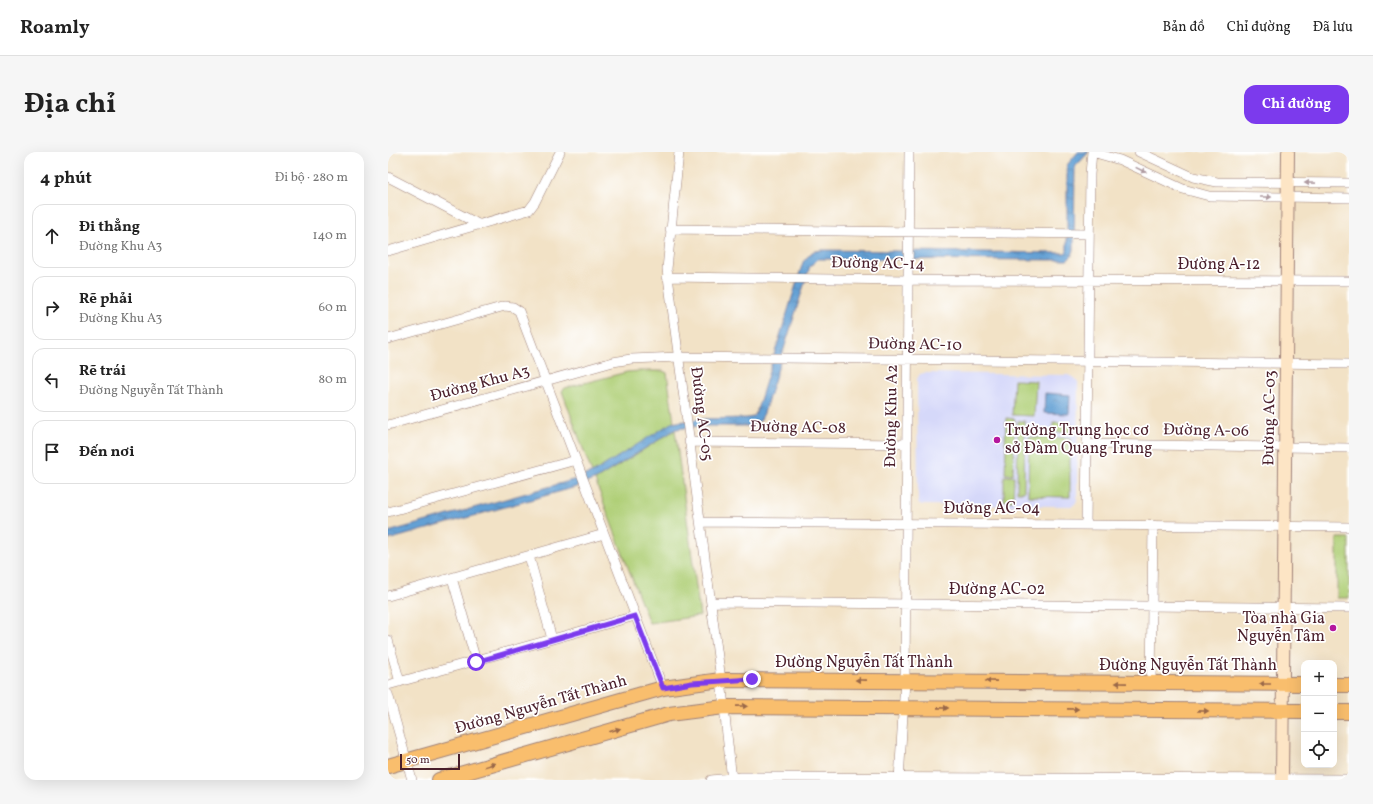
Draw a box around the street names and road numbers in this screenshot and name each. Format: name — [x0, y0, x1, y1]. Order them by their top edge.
street label: Đường AC-14 — [831, 252, 925, 276]
street label: Đường A-12 — [1178, 254, 1260, 276]
street label: Đường AC-10 — [868, 333, 962, 357]
street label: Đường Khu A3 — [428, 360, 532, 408]
street label: Đường Khu A2 — [880, 364, 904, 468]
street label: Đường AC-05 — [684, 365, 718, 463]
street label: Đường AC-03 — [1258, 370, 1282, 466]
street label: Đường AC-08 — [750, 416, 846, 440]
street label: Đường A-06 — [1163, 419, 1249, 443]
street label: Đường AC-04 — [944, 498, 1040, 520]
street label: Đường AC-02 — [949, 579, 1045, 601]
street label: Đường Nguyễn Tất Thành — [775, 652, 953, 674]
street label: Đường Nguyễn Tất Thành — [1099, 655, 1277, 677]
street label: Đường Nguyễn Tất Thành — [452, 670, 630, 740]

